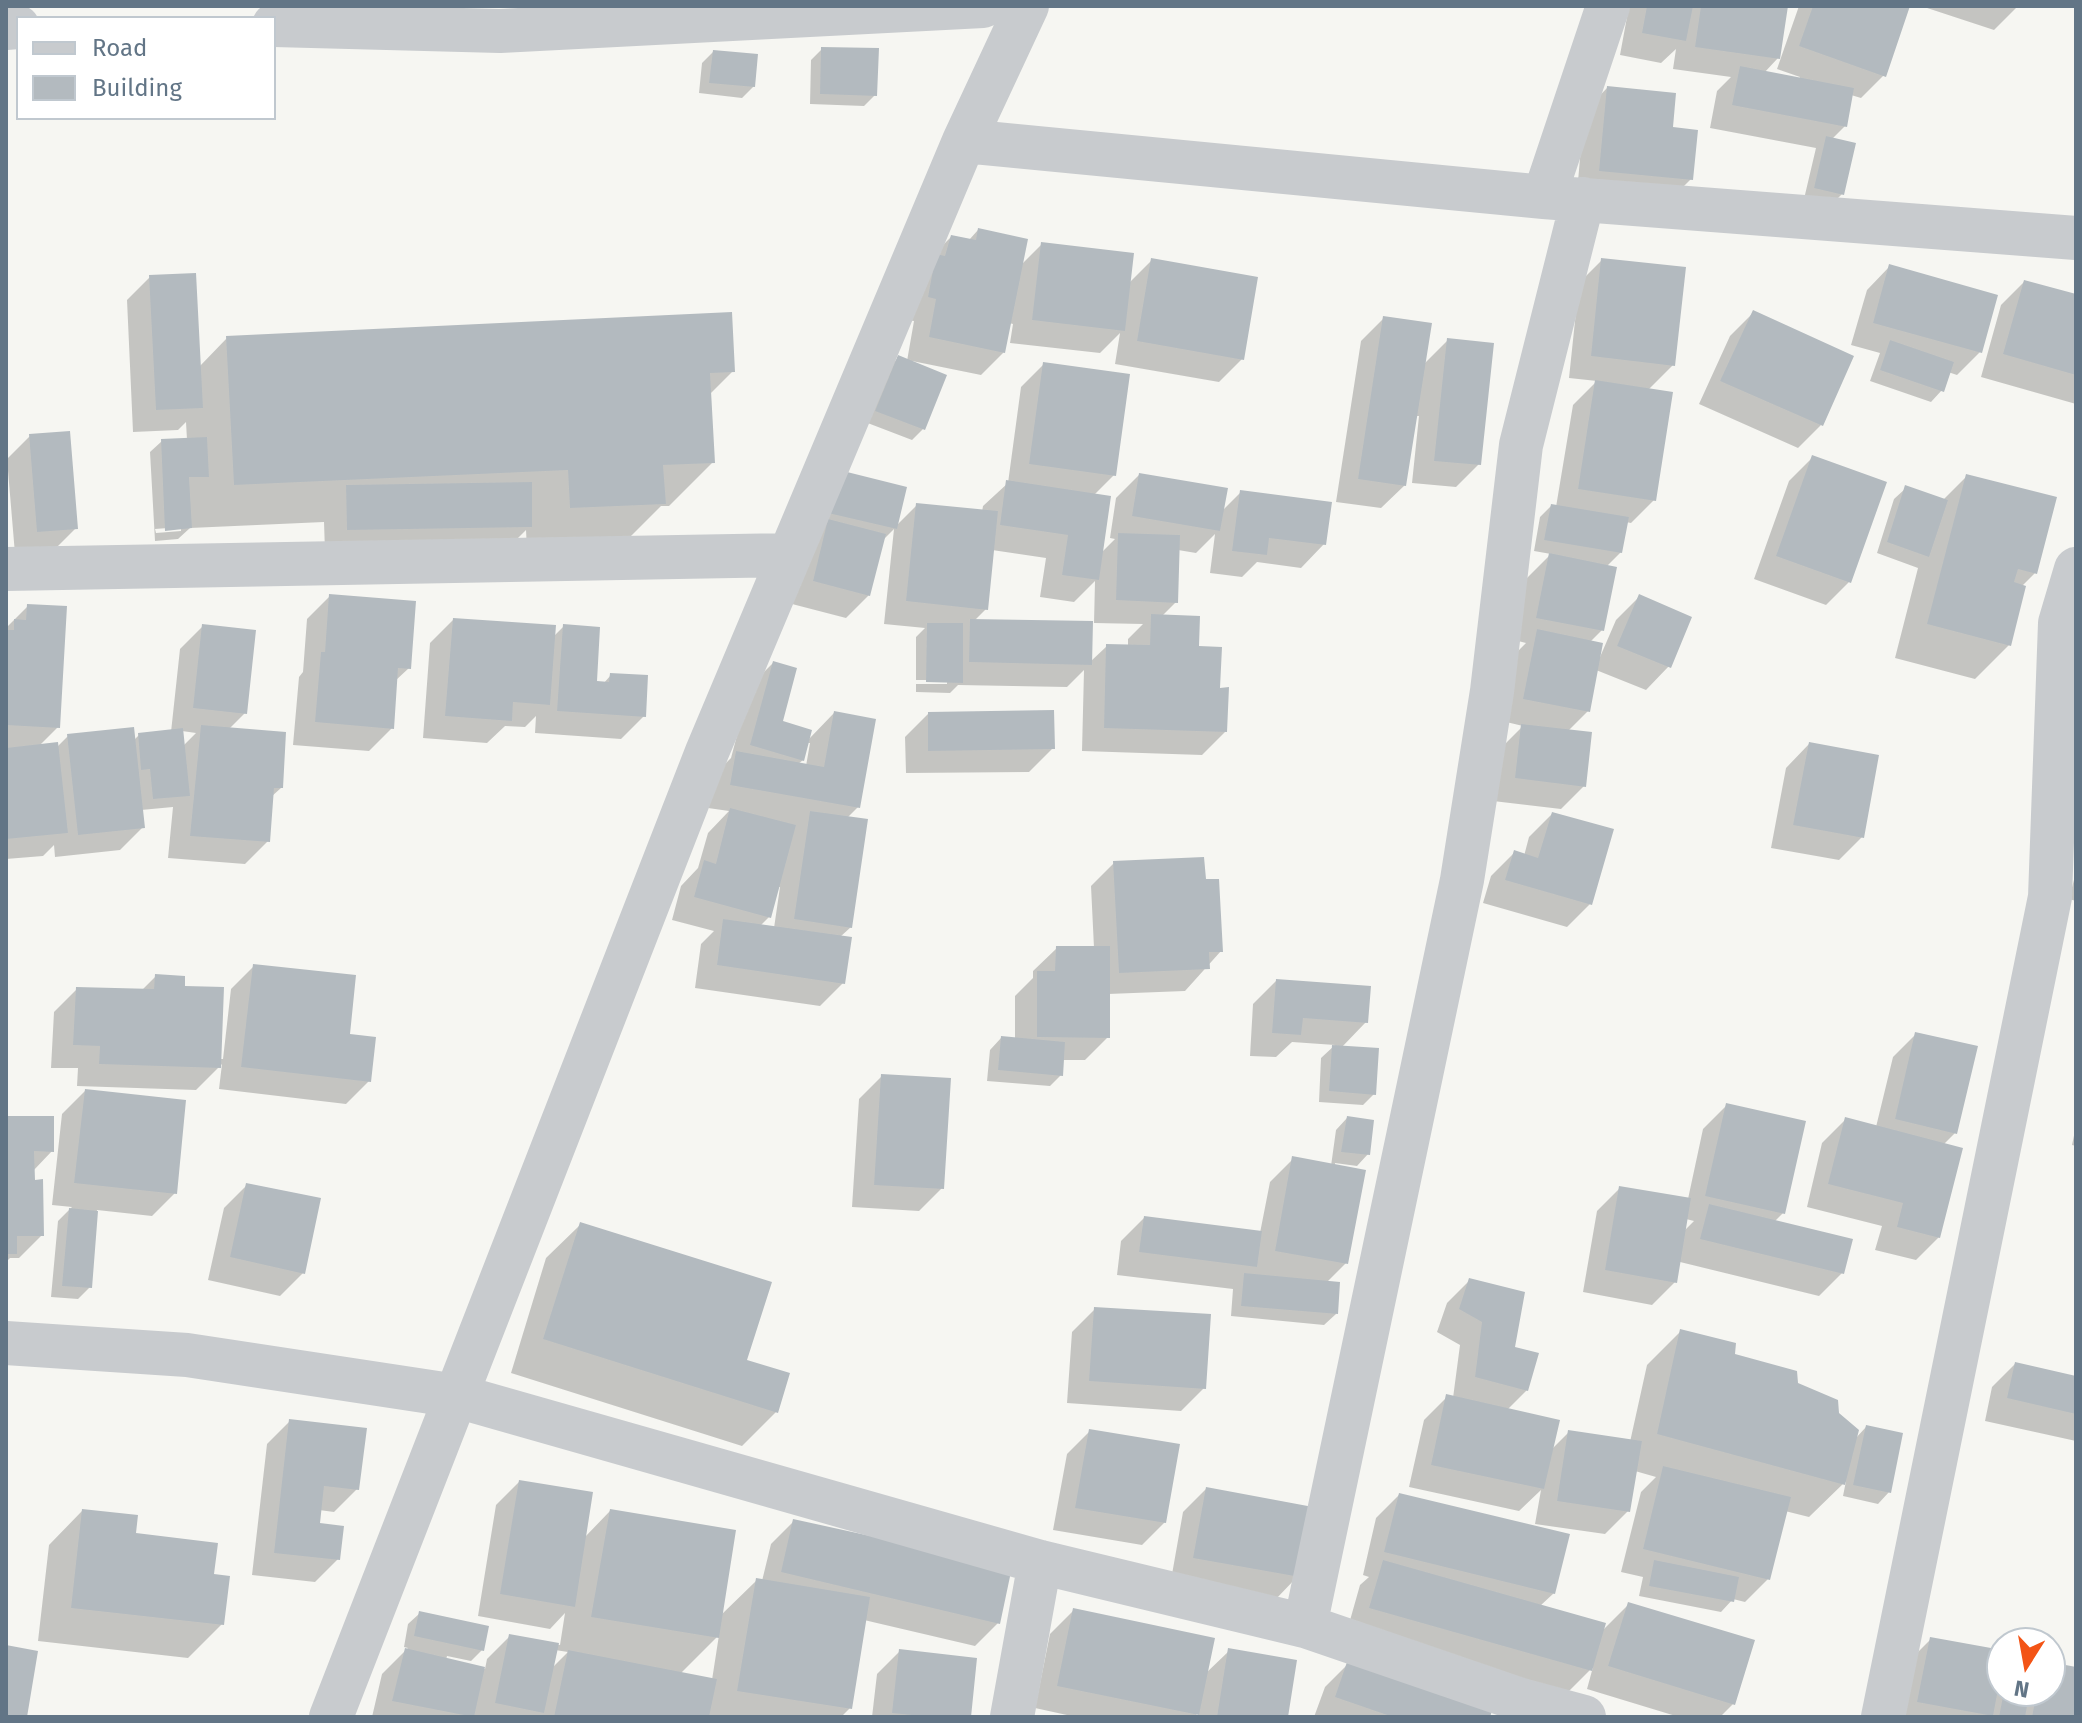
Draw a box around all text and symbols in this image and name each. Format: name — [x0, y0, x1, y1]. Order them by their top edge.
legend — [16, 16, 276, 120]
text: Road — [92, 34, 147, 62]
text: Building — [92, 74, 182, 102]
north arrow — [1986, 1627, 2066, 1707]
text: N — [2012, 1674, 2031, 1704]

